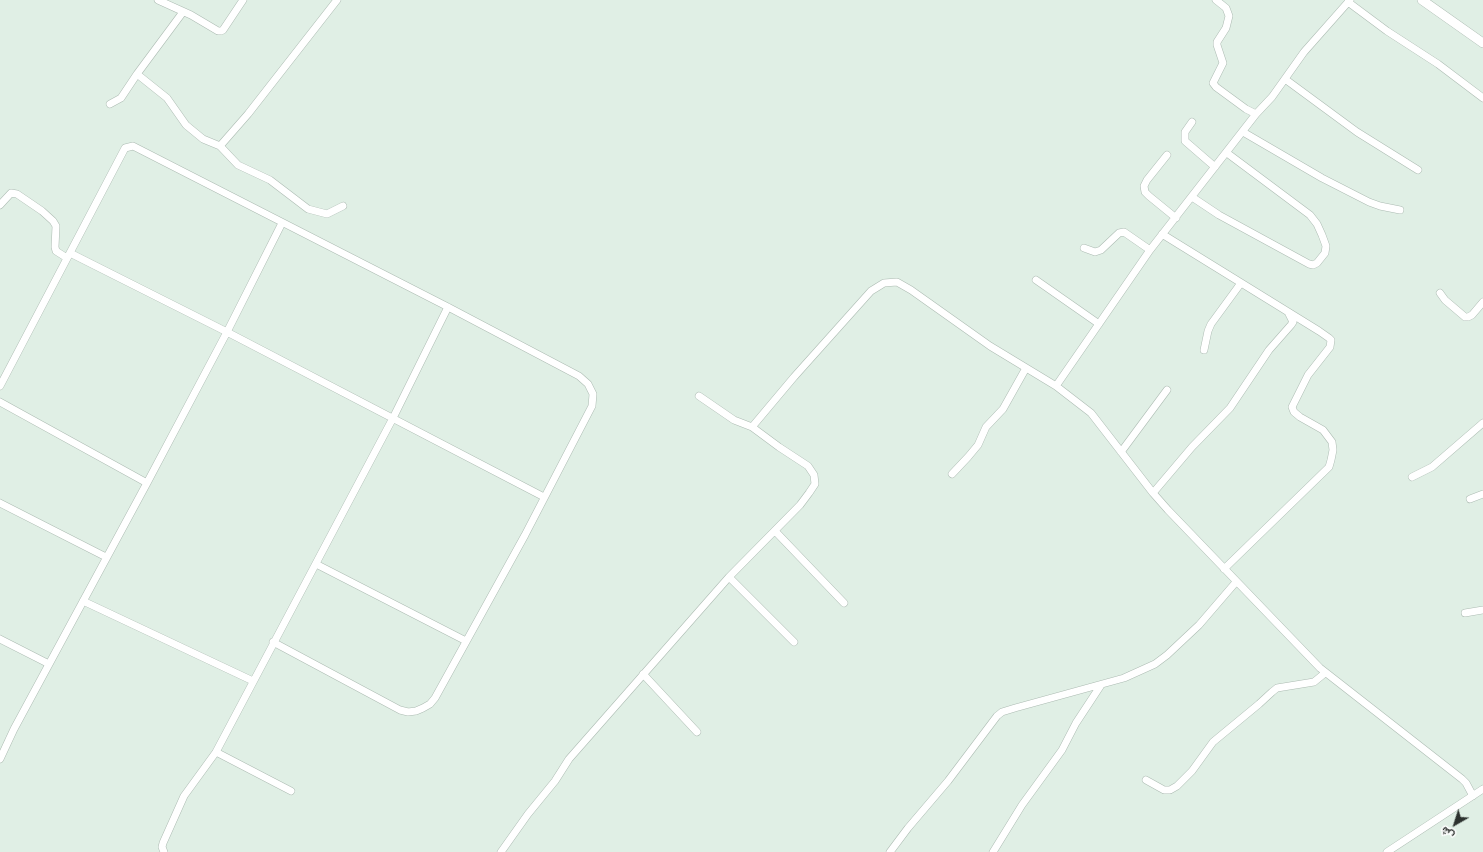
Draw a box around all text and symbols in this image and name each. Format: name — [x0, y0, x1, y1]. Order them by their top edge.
north arrow — [1435, 804, 1475, 844]
text: ش — [1437, 824, 1457, 844]

